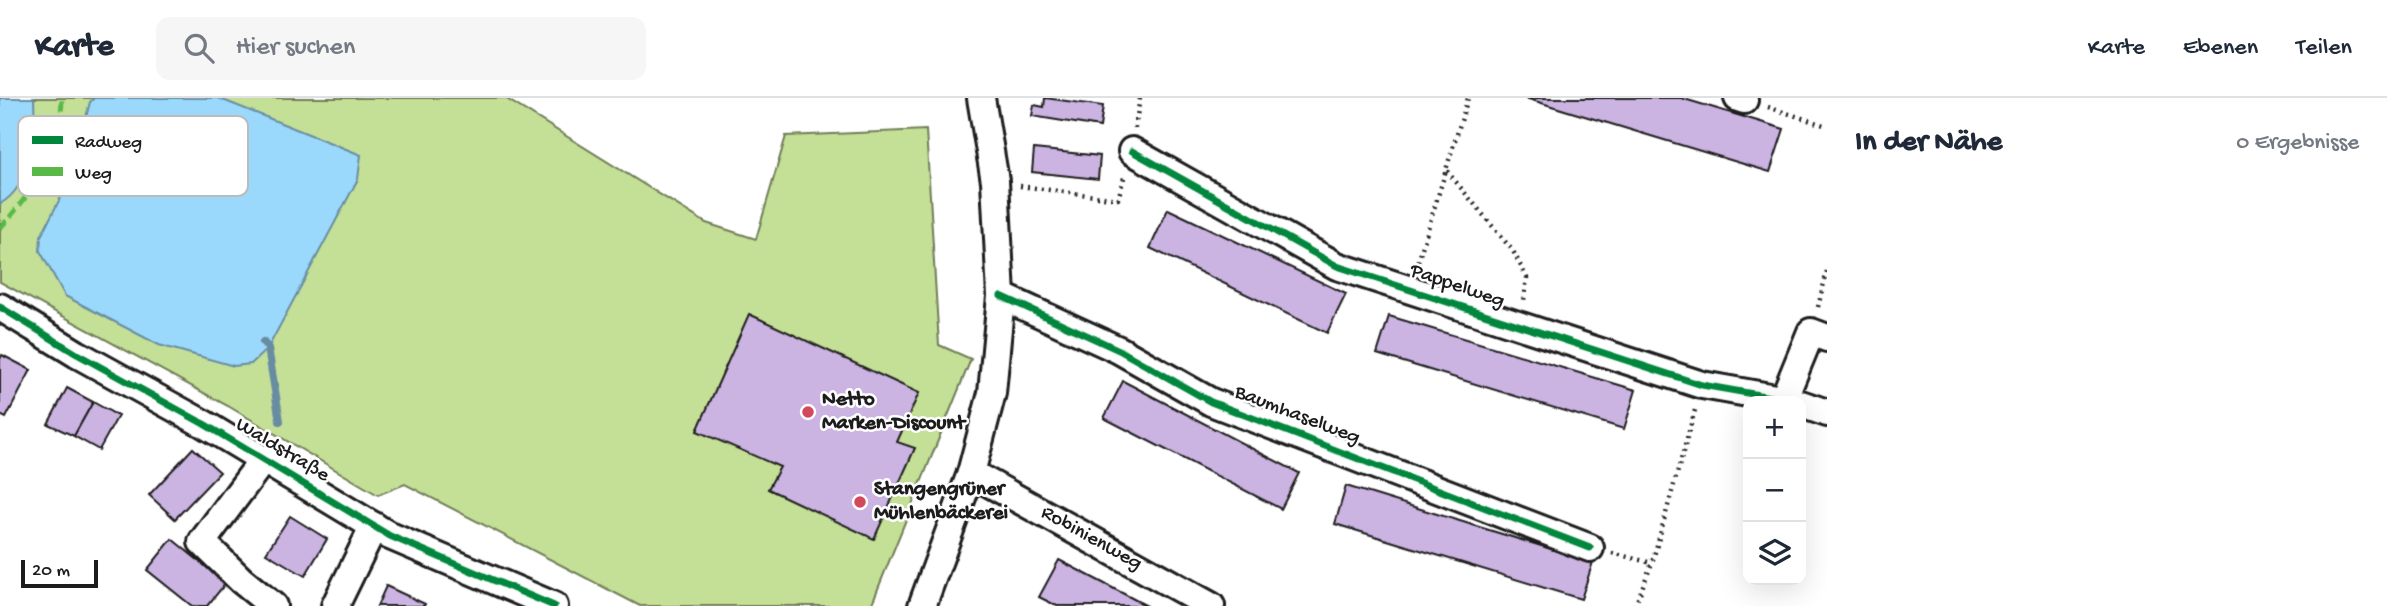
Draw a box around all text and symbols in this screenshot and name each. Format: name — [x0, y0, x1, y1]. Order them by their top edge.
search box — [156, 17, 646, 80]
text: Karte — [35, 29, 114, 67]
icon: search — [180, 29, 218, 67]
text: Hier suchen — [236, 33, 355, 64]
text: Karte — [2088, 34, 2145, 63]
text: Ebenen — [2183, 34, 2258, 63]
text: Teilen — [2296, 34, 2352, 63]
legend — [18, 116, 248, 196]
text: In der Nähe — [1855, 126, 2002, 161]
text: 0 Ergebnisse — [2236, 130, 2359, 157]
text: Radweg — [75, 132, 142, 155]
text: Weg — [75, 163, 112, 186]
street label: Pappelweg — [1405, 259, 1508, 315]
street label: Baumhaselweg — [1230, 380, 1363, 451]
place label: Netto Marken-Discount — [822, 388, 967, 437]
map controls — [1743, 396, 1806, 585]
button: + — [1743, 396, 1806, 459]
marker: Netto Marken-Discount — [800, 404, 816, 420]
street label: Waldstraße — [230, 413, 335, 489]
button: − — [1743, 459, 1806, 522]
place label: Stangengrüner Mühlenbäckerei — [874, 478, 1008, 527]
marker: Stangengrüner Mühlenbäckerei — [852, 494, 868, 510]
street label: Robinienweg — [1036, 501, 1146, 577]
button: layers — [1743, 522, 1806, 585]
scale bar — [21, 557, 98, 589]
text: 20 m — [32, 560, 70, 583]

